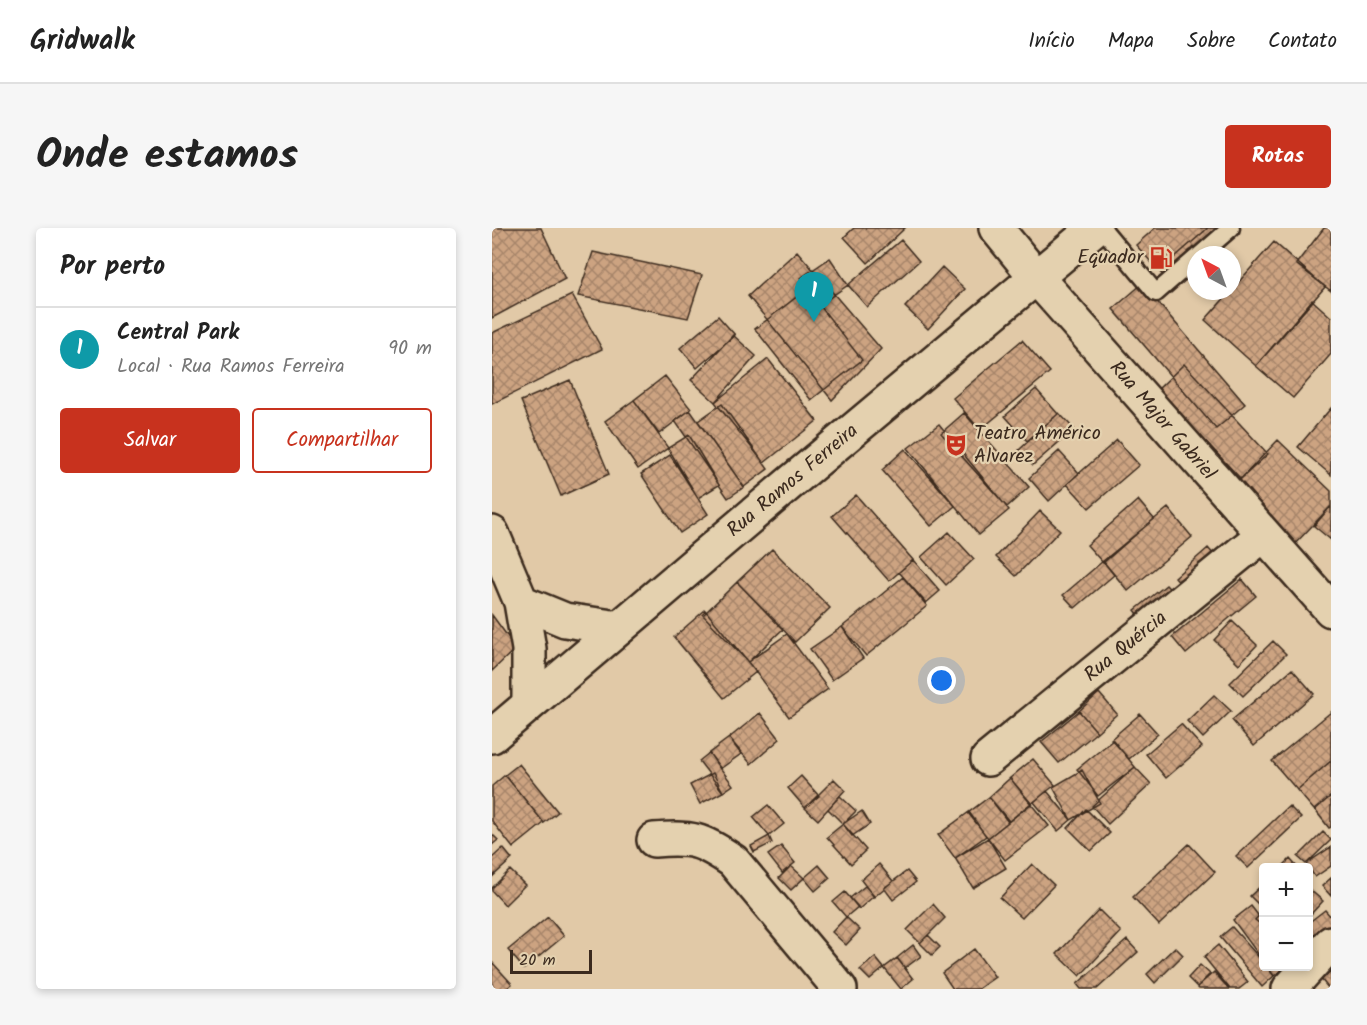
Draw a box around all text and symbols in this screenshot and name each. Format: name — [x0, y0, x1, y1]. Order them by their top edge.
text: Gridwalk — [30, 19, 135, 64]
text: Início — [1028, 25, 1075, 58]
text: Mapa — [1108, 25, 1154, 58]
text: Sobre — [1187, 25, 1235, 58]
text: Contato — [1268, 25, 1337, 58]
text: Onde estamos — [36, 123, 298, 190]
button: Rotas — [1225, 125, 1331, 188]
place label: Equador — [1077, 242, 1144, 274]
fuel station icon: Equador — [1148, 245, 1174, 271]
text: Por perto — [60, 246, 165, 288]
north arrow — [1187, 246, 1241, 300]
pin: 1 — [794, 272, 834, 322]
text: Central Park — [117, 316, 239, 351]
text: 1 — [76, 333, 83, 365]
text: 90 m — [388, 333, 432, 365]
text: Local · Rua Ramos Ferreira — [117, 351, 345, 383]
street label: Rua Major Gabriel — [1101, 354, 1223, 488]
button: Salvar — [60, 408, 240, 473]
button: Compartilhar — [252, 408, 432, 473]
street label: Rua Ramos Ferreira — [720, 416, 866, 546]
place label: Teatro Américo Alvarez — [974, 418, 1101, 473]
theatre icon: Teatro Américo Alvarez — [943, 432, 969, 458]
street label: Rua Quércia — [1077, 603, 1175, 691]
your location — [927, 666, 956, 695]
map controls — [1259, 863, 1313, 971]
button: + — [1259, 863, 1313, 917]
button: − — [1259, 917, 1313, 971]
scale bar — [510, 947, 592, 974]
text: 20 m — [519, 948, 555, 973]

